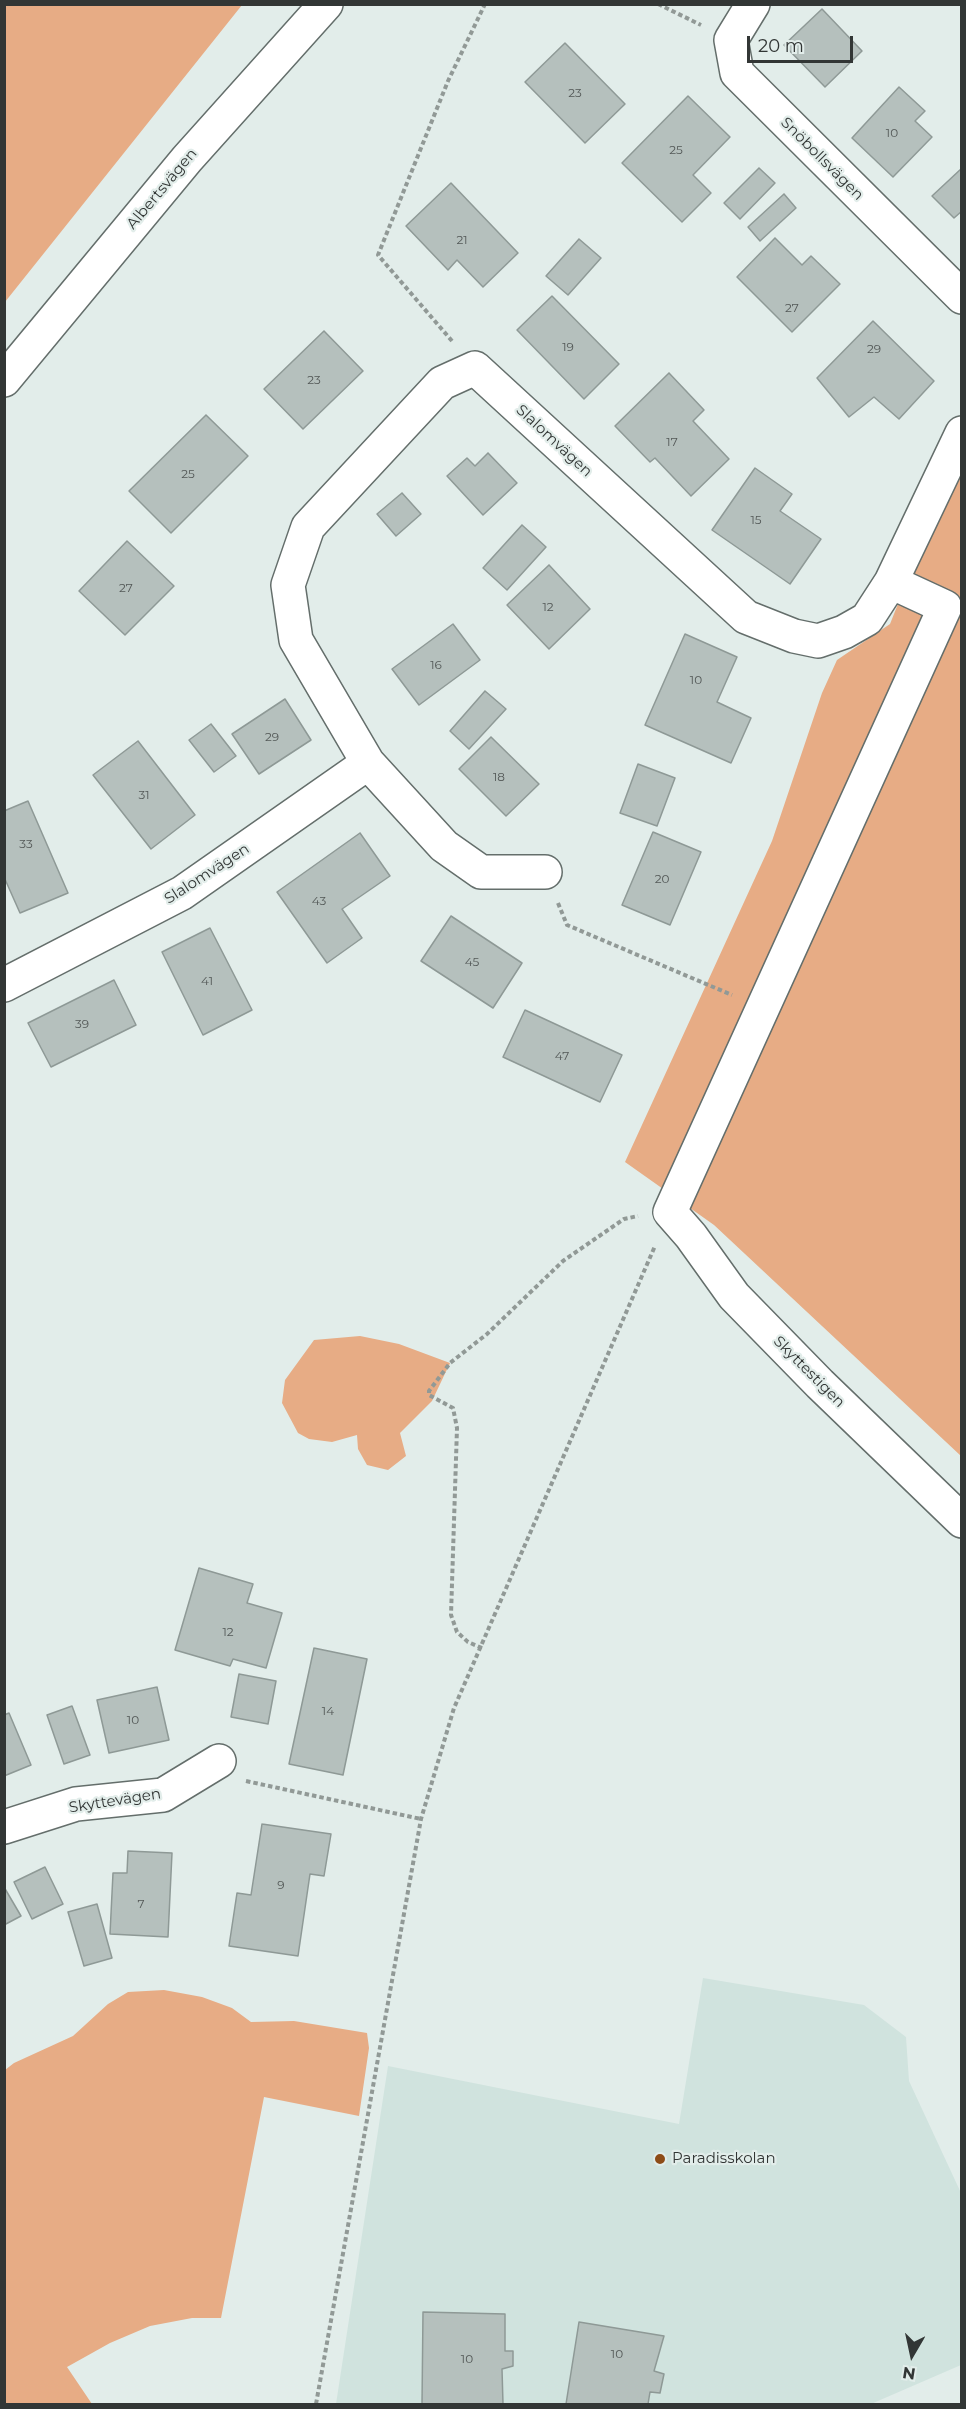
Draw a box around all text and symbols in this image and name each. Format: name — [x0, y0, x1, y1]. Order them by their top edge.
scale bar — [750, 24, 856, 62]
text: 20 m — [758, 35, 804, 57]
house number: 23 — [568, 86, 582, 100]
street label: Snöbollsvägen — [777, 114, 867, 204]
house number: 10 — [886, 126, 898, 140]
house number: 25 — [669, 143, 683, 157]
street label: Albertsvägen — [123, 145, 201, 233]
house number: 21 — [456, 233, 468, 247]
house number: 27 — [785, 301, 799, 315]
house number: 19 — [562, 340, 574, 354]
house number: 29 — [867, 342, 881, 356]
house number: 23 — [307, 373, 321, 387]
street label: Slalomvägen — [512, 401, 596, 481]
house number: 17 — [666, 435, 678, 449]
house number: 25 — [181, 467, 195, 481]
house number: 15 — [750, 513, 762, 527]
house number: 27 — [119, 581, 133, 595]
house number: 12 — [542, 600, 554, 614]
house number: 16 — [430, 658, 442, 672]
house number: 10 — [690, 673, 702, 687]
house number: 29 — [265, 730, 279, 744]
house number: 18 — [493, 770, 505, 784]
house number: 31 — [138, 788, 150, 802]
house number: 33 — [19, 837, 33, 851]
street label: Slalomvägen — [161, 840, 253, 908]
house number: 20 — [655, 872, 669, 886]
house number: 43 — [312, 894, 326, 908]
house number: 45 — [465, 955, 479, 969]
house number: 41 — [201, 974, 213, 988]
house number: 39 — [75, 1017, 89, 1031]
house number: 47 — [555, 1049, 569, 1063]
street label: Skyttestigen — [770, 1333, 848, 1411]
house number: 12 — [222, 1625, 234, 1639]
house number: 14 — [322, 1704, 334, 1718]
house number: 10 — [127, 1713, 139, 1727]
street label: Skyttevägen — [68, 1785, 162, 1817]
house number: 9 — [277, 1878, 285, 1892]
house number: 7 — [137, 1897, 145, 1911]
place label: Paradisskolan — [672, 2150, 776, 2168]
marker: Paradisskolan — [653, 2152, 667, 2166]
north arrow — [882, 2325, 942, 2385]
house number: 10 — [611, 2347, 623, 2361]
house number: 10 — [461, 2352, 473, 2366]
text: N — [901, 2363, 917, 2384]

